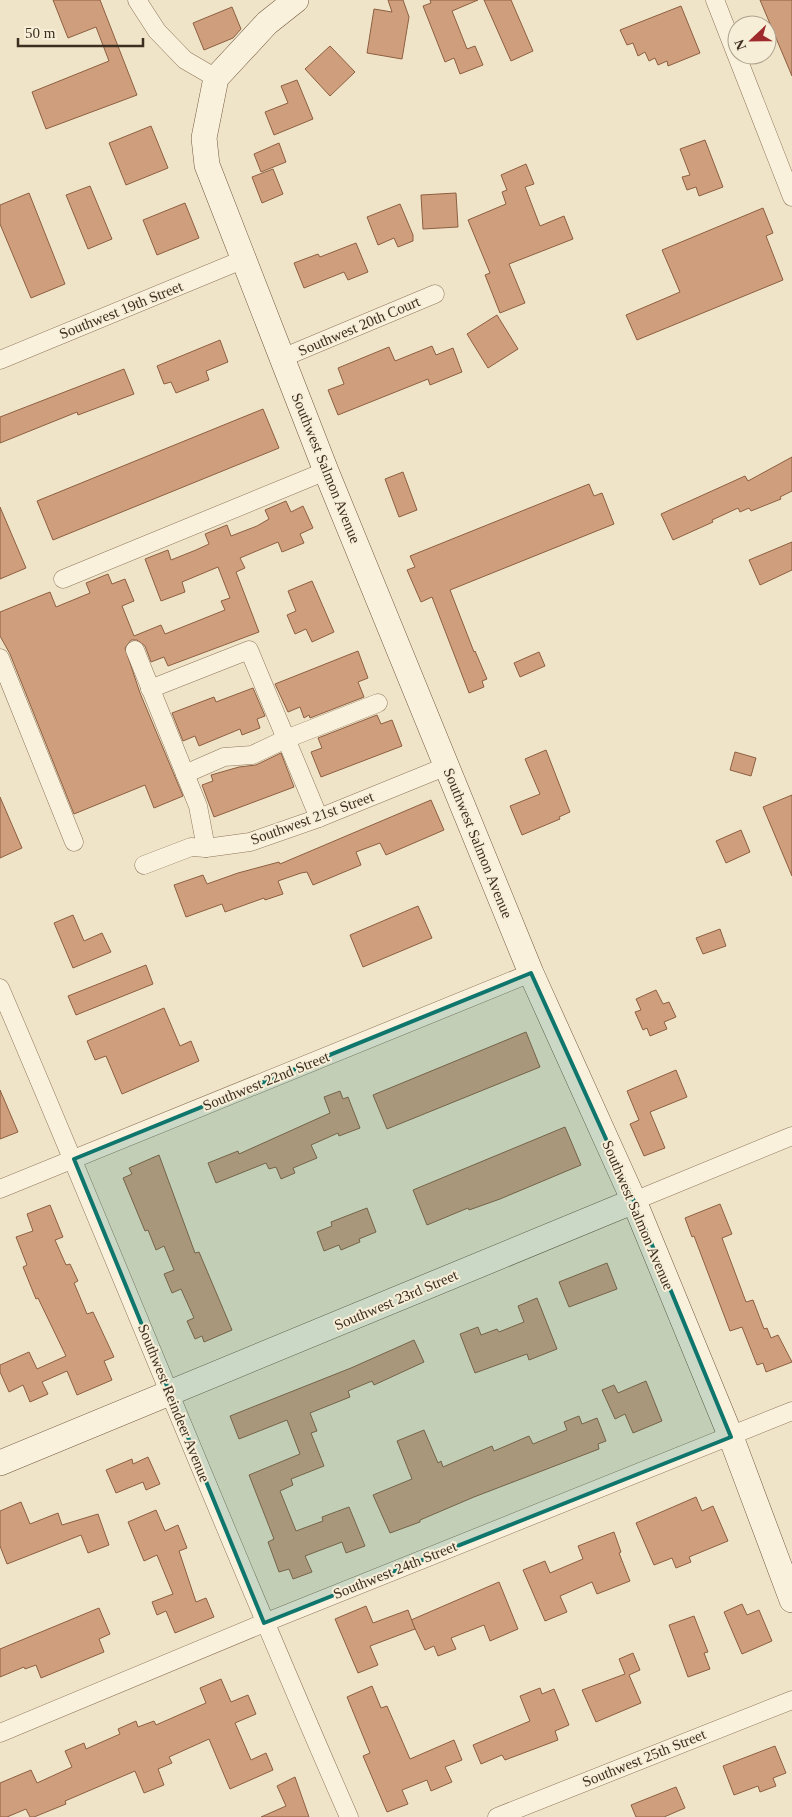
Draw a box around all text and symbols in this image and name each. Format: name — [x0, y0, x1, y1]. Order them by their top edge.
scale bar — [18, 15, 142, 47]
north arrow — [727, 15, 777, 65]
text: 50 m — [25, 25, 56, 41]
text: N — [732, 37, 749, 52]
street label: Southwest 19th Street — [57, 278, 186, 342]
street label: Southwest 20th Court — [296, 293, 423, 359]
street label: Southwest Salmon Avenue — [289, 391, 364, 546]
street label: Southwest Salmon Avenue — [441, 766, 516, 921]
street label: Southwest 21st Street — [248, 788, 377, 848]
street label: Southwest 22nd Street — [200, 1048, 332, 1114]
street label: Southwest Salmon Avenue — [599, 1138, 677, 1292]
street label: Southwest 23rd Street — [332, 1266, 461, 1333]
street label: Southwest Reindeer Avenue — [135, 1322, 213, 1485]
street label: Southwest 24th Street — [331, 1538, 460, 1602]
street label: Southwest 25th Street — [580, 1726, 709, 1790]

